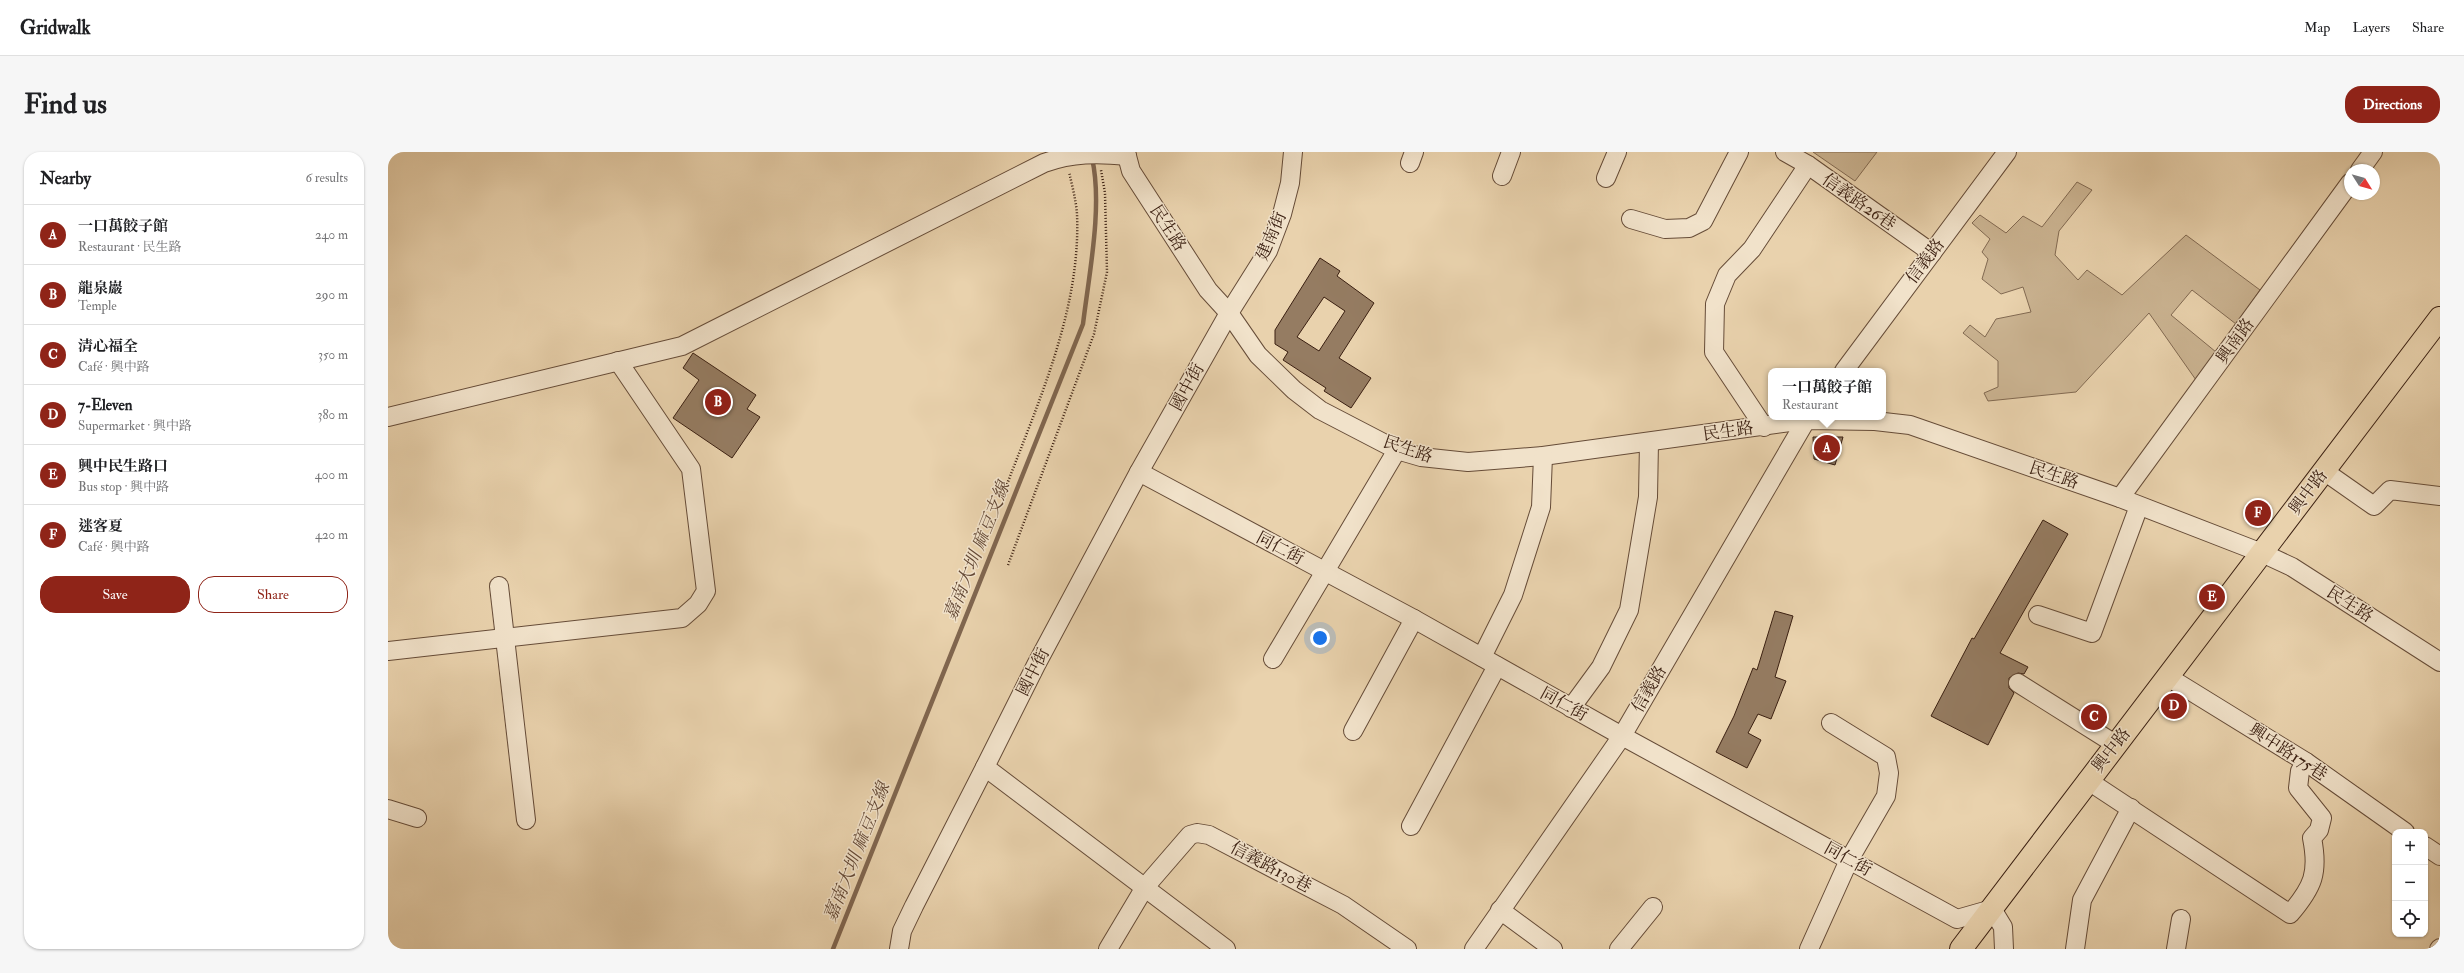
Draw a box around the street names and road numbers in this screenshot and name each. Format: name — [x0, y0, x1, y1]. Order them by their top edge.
street label: 信義路26巷 — [1818, 169, 1900, 235]
street label: 民生路 — [1145, 201, 1191, 255]
street label: 建南街 — [1251, 208, 1291, 264]
street label: 信義路 — [1901, 234, 1949, 288]
street label: 興南路 — [2212, 314, 2258, 368]
street label: 國中街 — [1165, 360, 1209, 414]
street label: 民生路 — [1701, 417, 1755, 445]
street label: 民生路 — [1380, 431, 1436, 467]
street label: 民生路 — [2026, 457, 2082, 493]
street label: 興中路 — [2284, 465, 2332, 519]
street label: 同仁街 — [1253, 527, 1307, 569]
street label: 民生路 — [2323, 581, 2377, 627]
street label: 國中街 — [1012, 645, 1054, 699]
street label: 信義路 — [1627, 662, 1671, 716]
street label: 同仁街 — [1537, 682, 1591, 726]
street label: 興中路175巷 — [2245, 719, 2331, 785]
street label: 興中路 — [2087, 723, 2135, 777]
street label: 信義路130巷 — [1227, 837, 1315, 897]
street label: 同仁街 — [1821, 837, 1875, 881]

